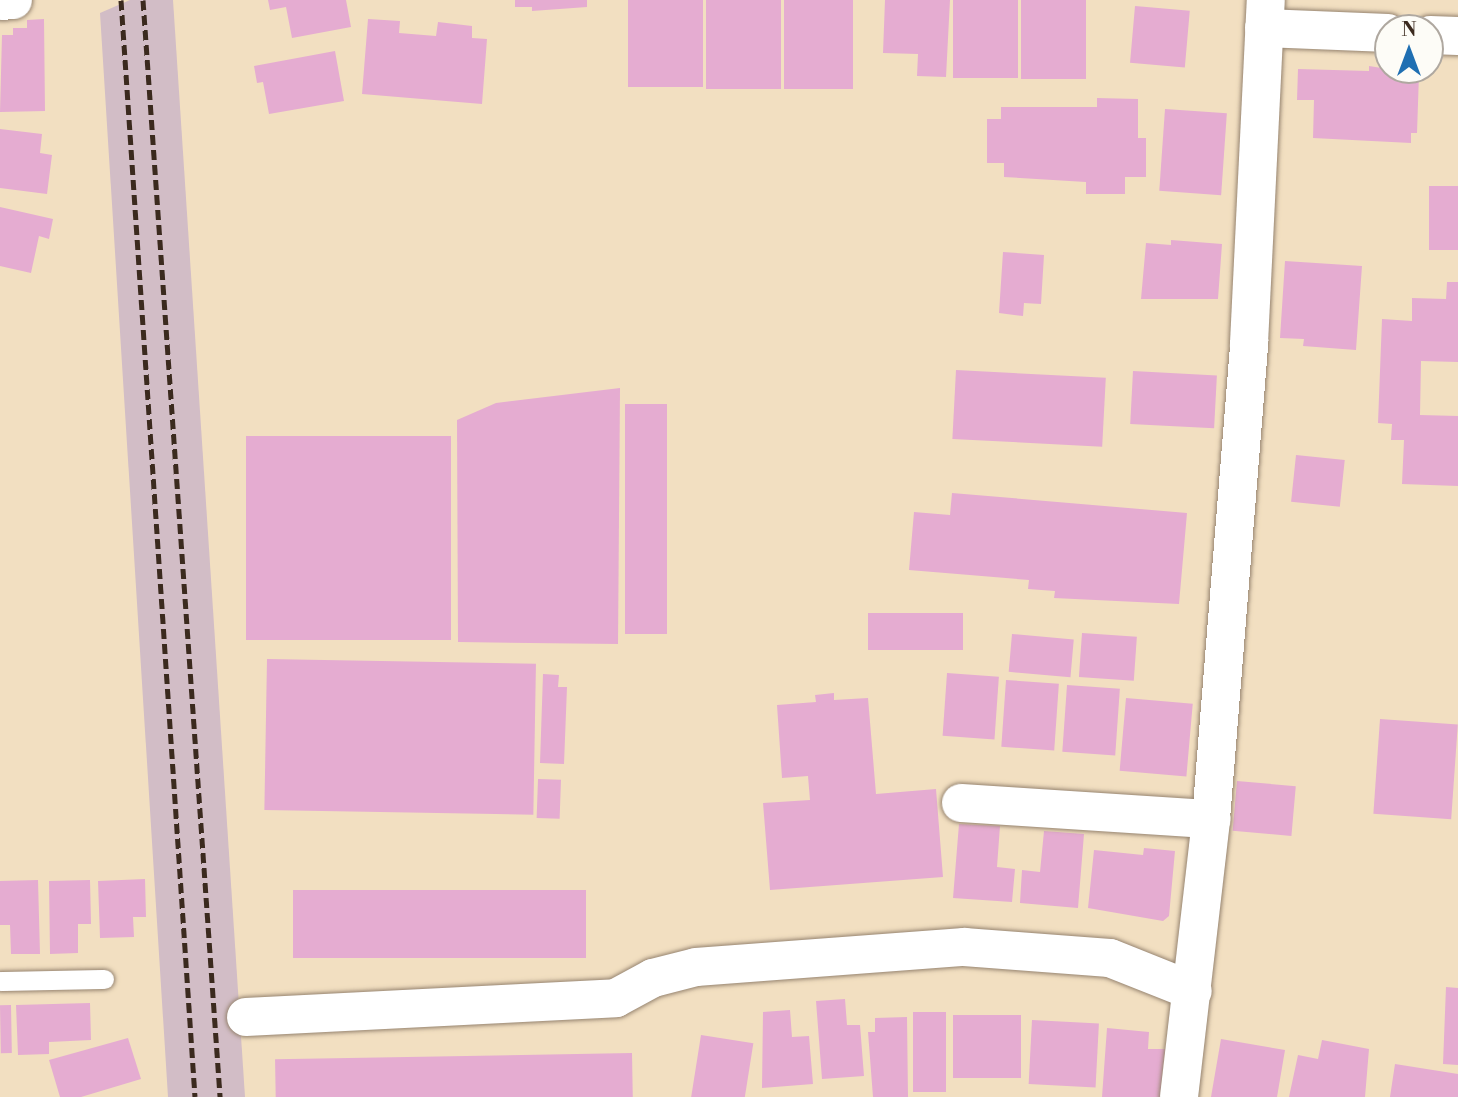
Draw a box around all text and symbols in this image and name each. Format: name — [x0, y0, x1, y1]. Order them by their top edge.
north arrow — [1374, 14, 1444, 84]
text: N — [1401, 18, 1417, 42]

